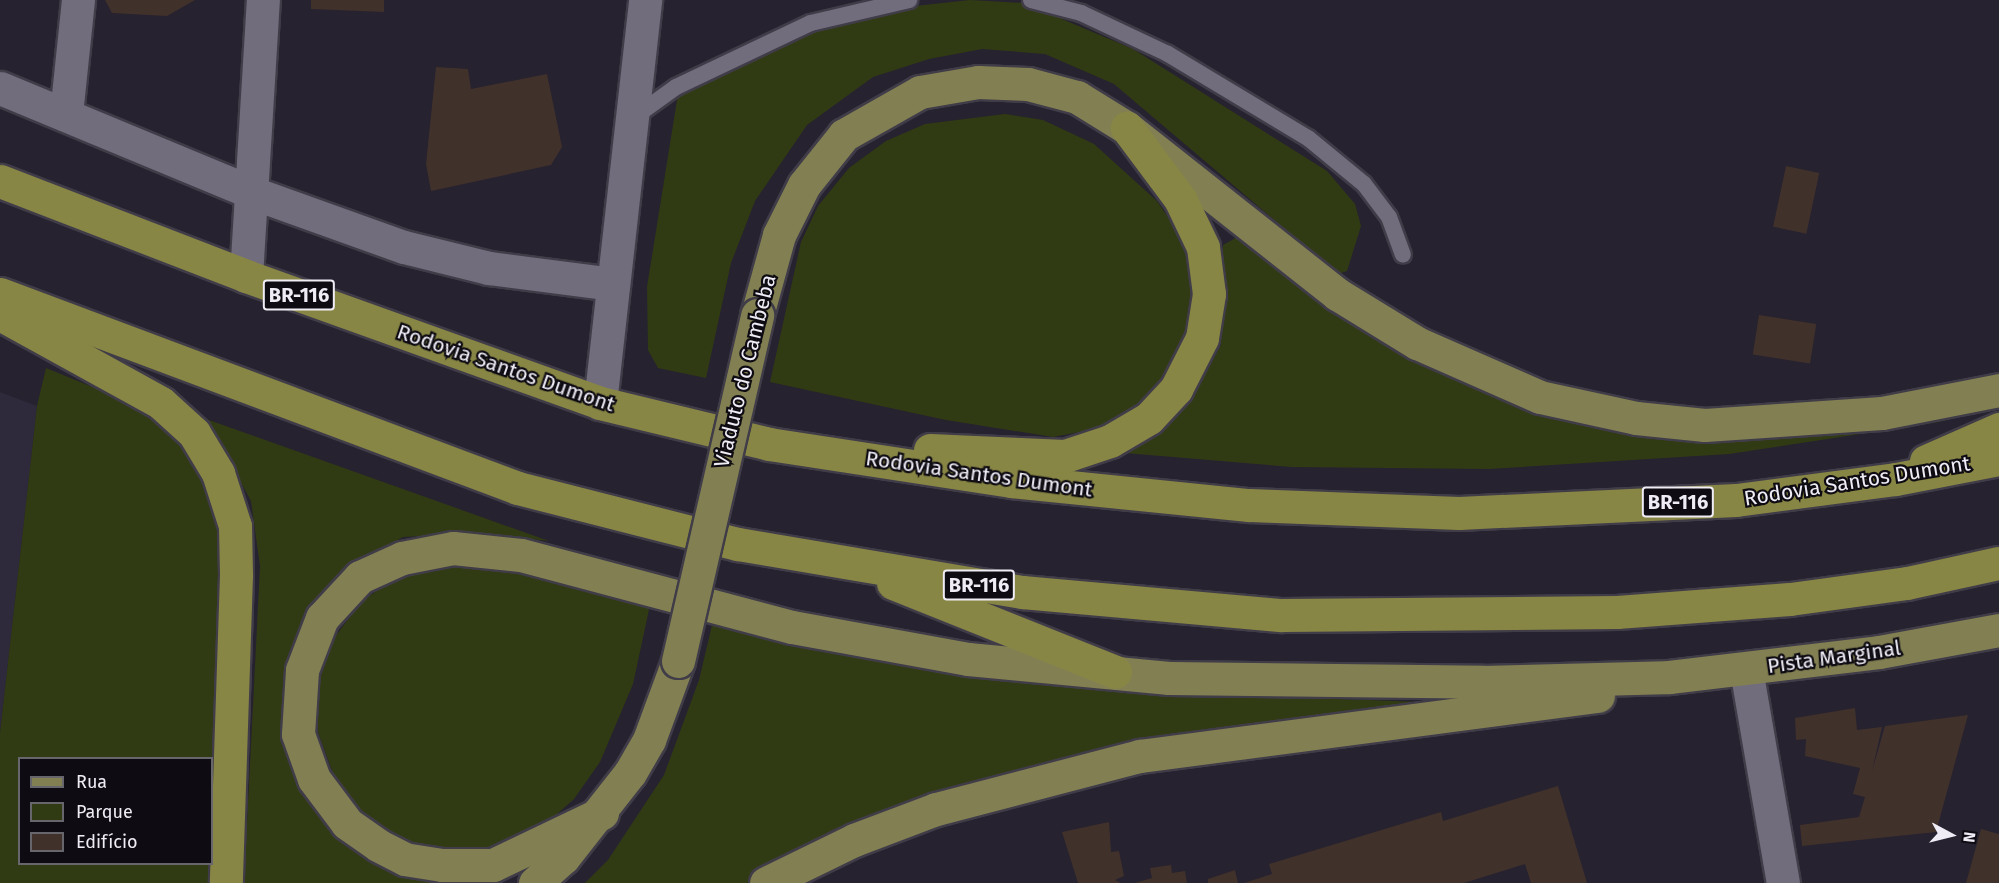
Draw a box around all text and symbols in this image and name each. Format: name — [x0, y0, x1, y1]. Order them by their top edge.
street label: Viaduto do Cambeba — [709, 272, 781, 470]
road number: BR-116 — [262, 278, 336, 312]
street label: Rodovia Santos Dumont — [394, 319, 618, 417]
street label: Rodovia Santos Dumont — [864, 446, 1094, 502]
street label: Rodovia Santos Dumont — [1742, 451, 1972, 511]
road number: BR-116 — [1640, 485, 1716, 519]
road number: BR-116 — [942, 568, 1016, 602]
street label: Pista Marginal — [1766, 635, 1902, 679]
legend — [18, 757, 213, 865]
text: Rua — [76, 771, 107, 793]
text: Parque — [76, 801, 133, 823]
north arrow — [1921, 805, 1981, 865]
text: Edifício — [76, 831, 138, 853]
text: N — [1959, 831, 1979, 844]

